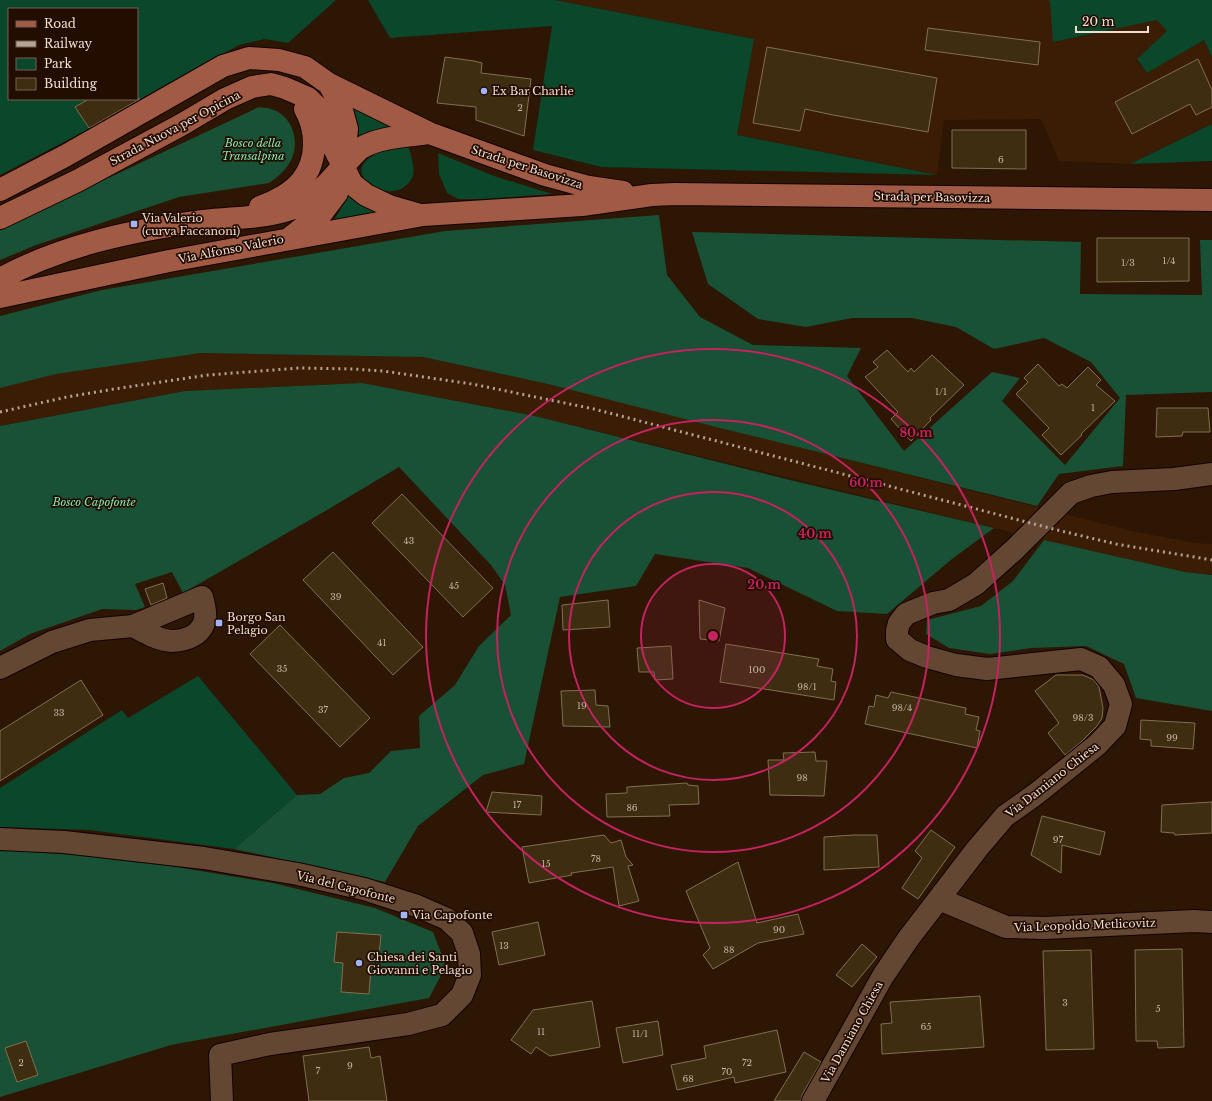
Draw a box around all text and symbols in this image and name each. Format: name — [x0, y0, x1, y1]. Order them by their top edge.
legend — [8, 8, 138, 100]
scale bar — [1076, 8, 1148, 34]
text: 20 m — [1082, 14, 1114, 29]
text: Road — [44, 16, 76, 31]
text: Railway — [44, 36, 93, 51]
text: Park — [44, 56, 72, 71]
text: Building — [44, 76, 98, 91]
place label: Ex Bar Charlie — [492, 84, 574, 98]
marker: Ex Bar Charlie — [479, 86, 489, 96]
street label: Strada Nuova per Opicina — [107, 87, 243, 168]
house number: 2 — [517, 102, 523, 113]
park label: Bosco della Transalpina — [222, 136, 284, 163]
street label: Strada per Basovizza — [470, 142, 585, 192]
house number: 6 — [998, 154, 1004, 165]
street label: Strada per Basovizza — [874, 189, 991, 205]
place label: Via Valerio (curva Faccanoni) — [141, 211, 241, 238]
marker: Via Valerio (curva Faccanoni) — [129, 219, 139, 229]
street label: Via Alfonso Valerio — [176, 232, 285, 266]
house number: 1/4 — [1162, 255, 1176, 266]
house number: 1/3 — [1121, 257, 1135, 268]
house number: 1/1 — [935, 386, 947, 397]
house number: 1 — [1091, 402, 1095, 413]
text: 80 m — [899, 425, 933, 440]
text: 60 m — [849, 475, 884, 490]
park label: Bosco Capofonte — [52, 495, 136, 509]
text: 40 m — [798, 526, 832, 541]
house number: 43 — [404, 535, 414, 546]
text: 20 m — [747, 577, 781, 592]
house number: 45 — [449, 580, 459, 591]
house number: 39 — [330, 591, 342, 602]
place label: Borgo San Pelagio — [227, 610, 286, 637]
marker: Borgo San Pelagio — [214, 618, 224, 628]
centre of rings — [706, 629, 720, 643]
house number: 41 — [377, 637, 387, 648]
house number: 35 — [277, 663, 287, 674]
house number: 100 — [749, 664, 765, 675]
house number: 98/1 — [797, 681, 817, 692]
house number: 19 — [577, 700, 587, 711]
house number: 98/4 — [892, 702, 912, 713]
house number: 37 — [318, 704, 329, 715]
house number: 33 — [53, 707, 65, 718]
house number: 98/3 — [1073, 712, 1093, 723]
house number: 99 — [1166, 732, 1178, 743]
street label: Via Damiano Chiesa — [1002, 739, 1102, 821]
house number: 98 — [796, 772, 808, 783]
house number: 17 — [513, 799, 522, 810]
house number: 86 — [626, 802, 638, 813]
house number: 97 — [1053, 834, 1064, 845]
house number: 78 — [591, 853, 601, 864]
house number: 15 — [541, 858, 551, 869]
street label: Via del Capofonte — [294, 868, 397, 906]
place label: Via Capofonte — [411, 908, 493, 922]
marker: Via Capofonte — [399, 910, 409, 920]
street label: Via Leopoldo Metlicovitz — [1013, 916, 1156, 935]
house number: 90 — [773, 924, 785, 935]
house number: 13 — [499, 940, 509, 951]
house number: 88 — [724, 944, 734, 955]
place label: Chiesa dei Santi Giovanni e Pelagio — [367, 950, 472, 977]
marker: Chiesa dei Santi Giovanni e Pelagio — [354, 958, 364, 968]
street label: Via Damiano Chiesa — [818, 978, 886, 1086]
house number: 3 — [1062, 997, 1068, 1008]
house number: 5 — [1155, 1003, 1161, 1014]
house number: 65 — [921, 1021, 931, 1032]
house number: 11 — [537, 1026, 545, 1037]
house number: 11/1 — [632, 1028, 648, 1039]
house number: 2 — [18, 1057, 24, 1068]
house number: 72 — [742, 1057, 752, 1068]
house number: 9 — [347, 1060, 353, 1071]
house number: 7 — [316, 1065, 321, 1076]
house number: 70 — [722, 1066, 732, 1077]
house number: 68 — [682, 1073, 694, 1084]

